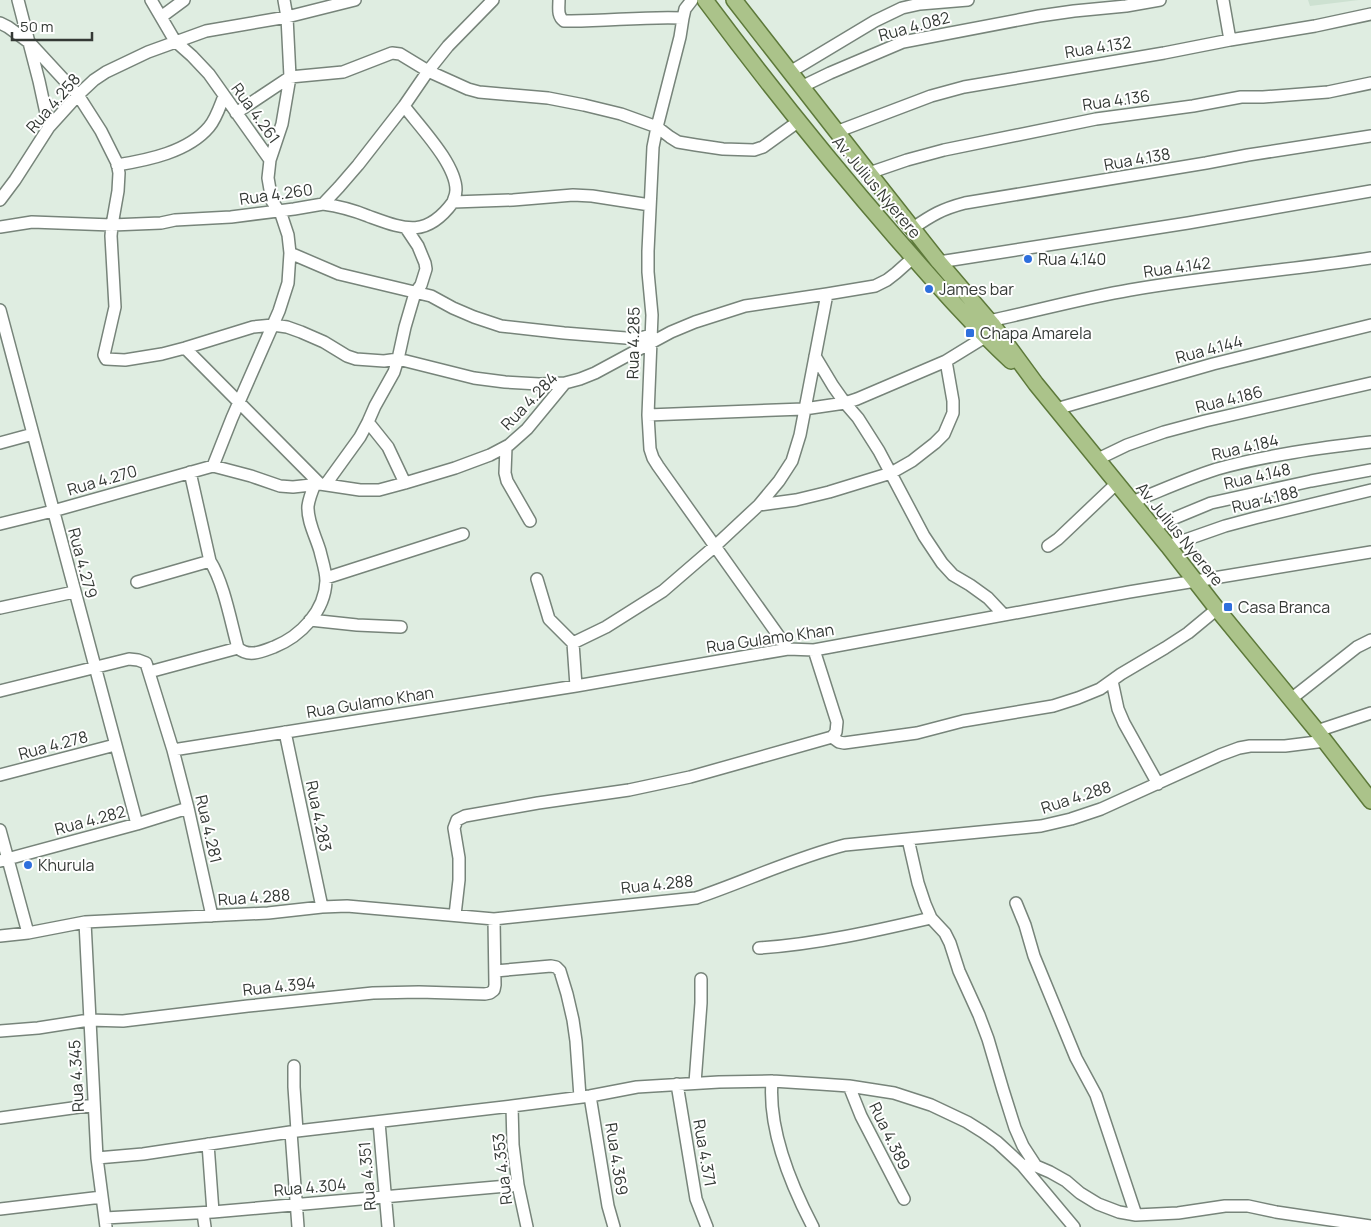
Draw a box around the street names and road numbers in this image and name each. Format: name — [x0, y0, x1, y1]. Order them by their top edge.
street label: Rua 4.082 — [876, 6, 952, 46]
street label: Rua 4.132 — [1063, 31, 1133, 63]
street label: Rua 4.258 — [21, 68, 85, 138]
street label: Rua 4.261 — [227, 78, 285, 148]
street label: Rua 4.136 — [1081, 84, 1151, 116]
street label: Av. Julius Nyerere — [828, 131, 926, 243]
street label: Rua 4.138 — [1102, 142, 1172, 176]
street label: Rua 4.260 — [238, 178, 314, 210]
street label: Rua 4.142 — [1142, 251, 1212, 283]
street label: Rua 4.285 — [621, 307, 645, 379]
street label: Rua 4.144 — [1173, 330, 1245, 368]
street label: Rua 4.284 — [496, 367, 562, 435]
street label: Rua 4.186 — [1193, 380, 1265, 418]
street label: Rua 4.184 — [1209, 429, 1281, 465]
street label: Rua 4.148 — [1221, 458, 1293, 494]
street label: Rua 4.270 — [64, 460, 140, 500]
street label: Av. Julius Nyerere — [1131, 478, 1229, 590]
street label: Rua 4.188 — [1229, 480, 1301, 518]
street label: Rua 4.279 — [63, 525, 103, 601]
street label: Rua Gulamo Khan — [705, 618, 835, 658]
street label: Rua Gulamo Khan — [305, 681, 435, 723]
street label: Rua 4.278 — [16, 725, 90, 765]
street label: Rua 4.288 — [1038, 775, 1114, 819]
street label: Rua 4.283 — [301, 778, 337, 854]
street label: Rua 4.281 — [190, 793, 228, 865]
street label: Rua 4.282 — [52, 800, 128, 840]
street label: Rua 4.288 — [620, 869, 694, 899]
street label: Rua 4.288 — [217, 883, 291, 911]
street label: Rua 4.394 — [242, 971, 316, 1001]
street label: Rua 4.345 — [63, 1039, 89, 1113]
street label: Rua 4.389 — [864, 1098, 916, 1174]
street label: Rua 4.371 — [688, 1118, 722, 1188]
street label: Rua 4.369 — [600, 1121, 634, 1197]
street label: Rua 4.353 — [487, 1132, 517, 1206]
street label: Rua 4.351 — [353, 1141, 381, 1211]
street label: Rua 4.304 — [273, 1173, 347, 1201]

